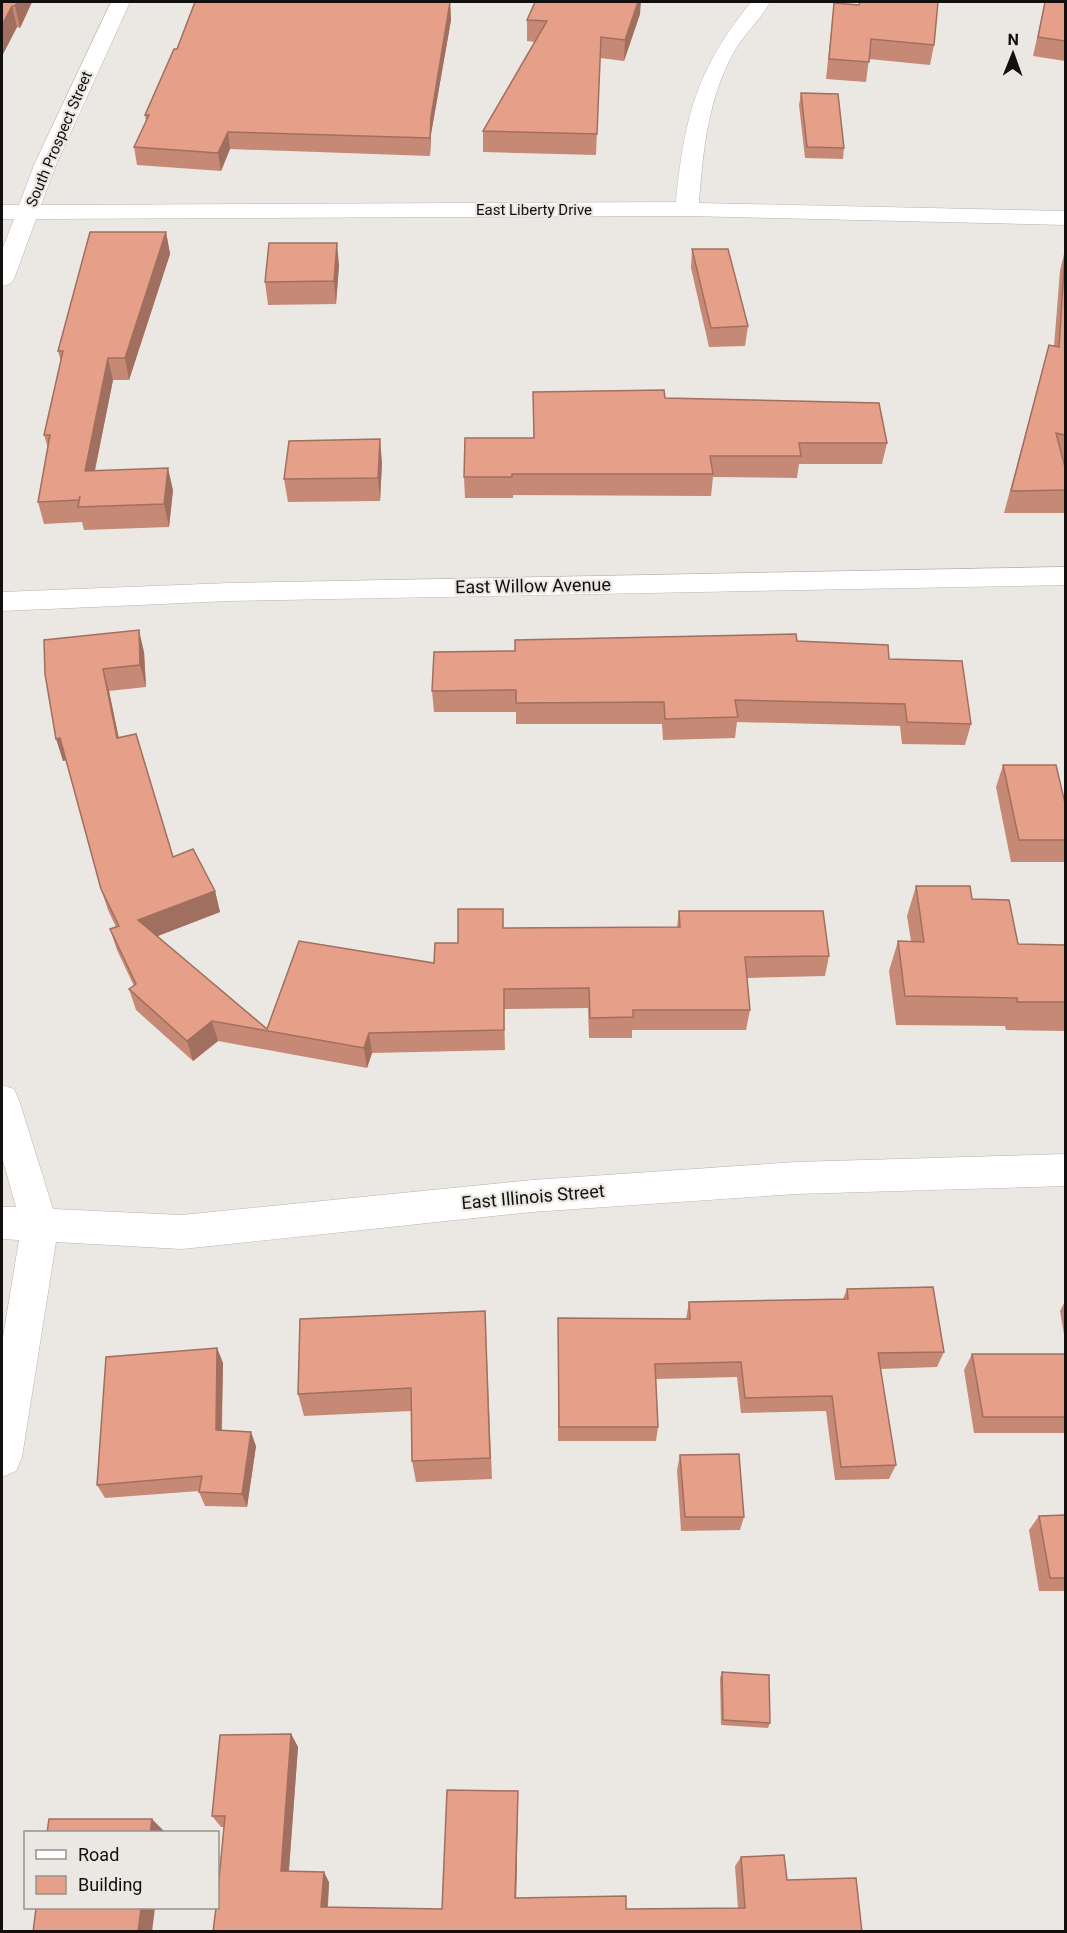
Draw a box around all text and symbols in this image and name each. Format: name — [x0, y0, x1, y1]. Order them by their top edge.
north arrow — [983, 24, 1043, 84]
text: N — [1007, 30, 1019, 49]
street label: South Prospect Street — [22, 68, 96, 210]
street label: East Liberty Drive — [476, 201, 592, 219]
street label: East Willow Avenue — [455, 574, 611, 597]
street label: East Illinois Street — [461, 1180, 605, 1213]
legend — [24, 1831, 219, 1909]
text: Road — [78, 1844, 119, 1865]
text: Building — [78, 1874, 142, 1895]

